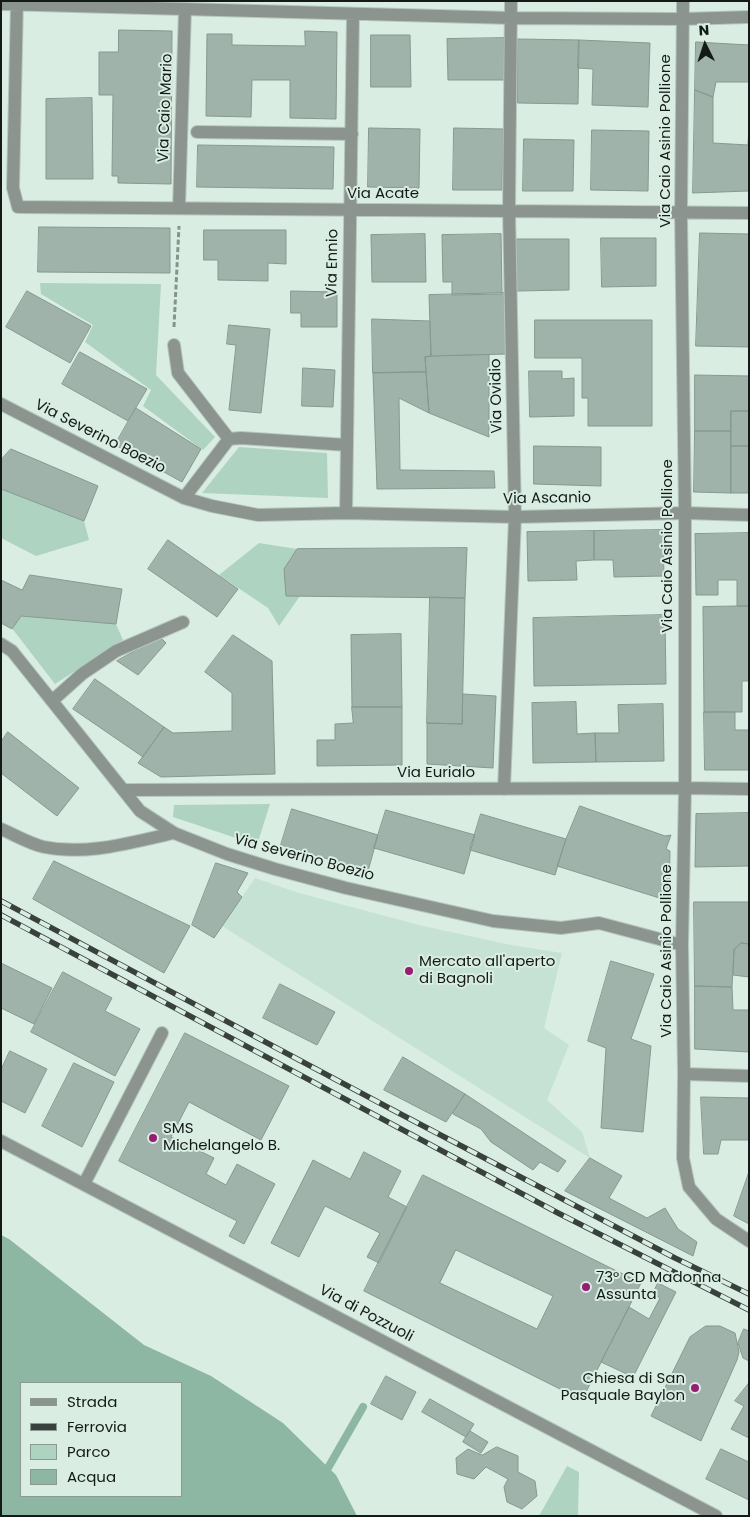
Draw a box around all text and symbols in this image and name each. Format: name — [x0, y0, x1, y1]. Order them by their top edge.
north arrow — [680, 20, 730, 70]
text: N — [698, 20, 710, 40]
street label: Via Caio Mario — [155, 53, 177, 163]
street label: Via Caio Asinio Pollione — [657, 54, 675, 228]
street label: Via Acate — [347, 185, 419, 203]
street label: Via Ennio — [323, 229, 343, 297]
street label: Via Ovidio — [487, 358, 507, 434]
street label: Via Severino Boezio — [32, 396, 168, 478]
street label: Via Caio Asinio Pollione — [659, 459, 677, 633]
street label: Via Ascanio — [503, 489, 591, 509]
street label: Via Eurialo — [397, 764, 475, 782]
street label: Via Severino Boezio — [232, 831, 376, 885]
street label: Via Caio Asinio Pollione — [658, 864, 676, 1038]
place label: Mercato all'aperto di Bagnoli — [419, 953, 555, 988]
marker: Mercato all'aperto di Bagnoli — [403, 965, 415, 977]
place label: SMS Michelangelo B. — [163, 1120, 280, 1155]
marker: SMS Michelangelo B. — [147, 1132, 159, 1144]
place label: 73° CD Madonna Assunta — [596, 1269, 722, 1304]
marker: 73° CD Madonna Assunta — [580, 1281, 592, 1293]
street label: Via di Pozzuoli — [316, 1282, 416, 1346]
place label: Chiesa di San Pasquale Baylon — [561, 1370, 685, 1405]
legend — [20, 1382, 182, 1497]
marker: Chiesa di San Pasquale Baylon — [689, 1382, 701, 1394]
text: Strada — [67, 1391, 117, 1412]
text: Ferrovia — [67, 1416, 127, 1437]
text: Parco — [67, 1441, 110, 1462]
text: Acqua — [67, 1466, 116, 1487]

